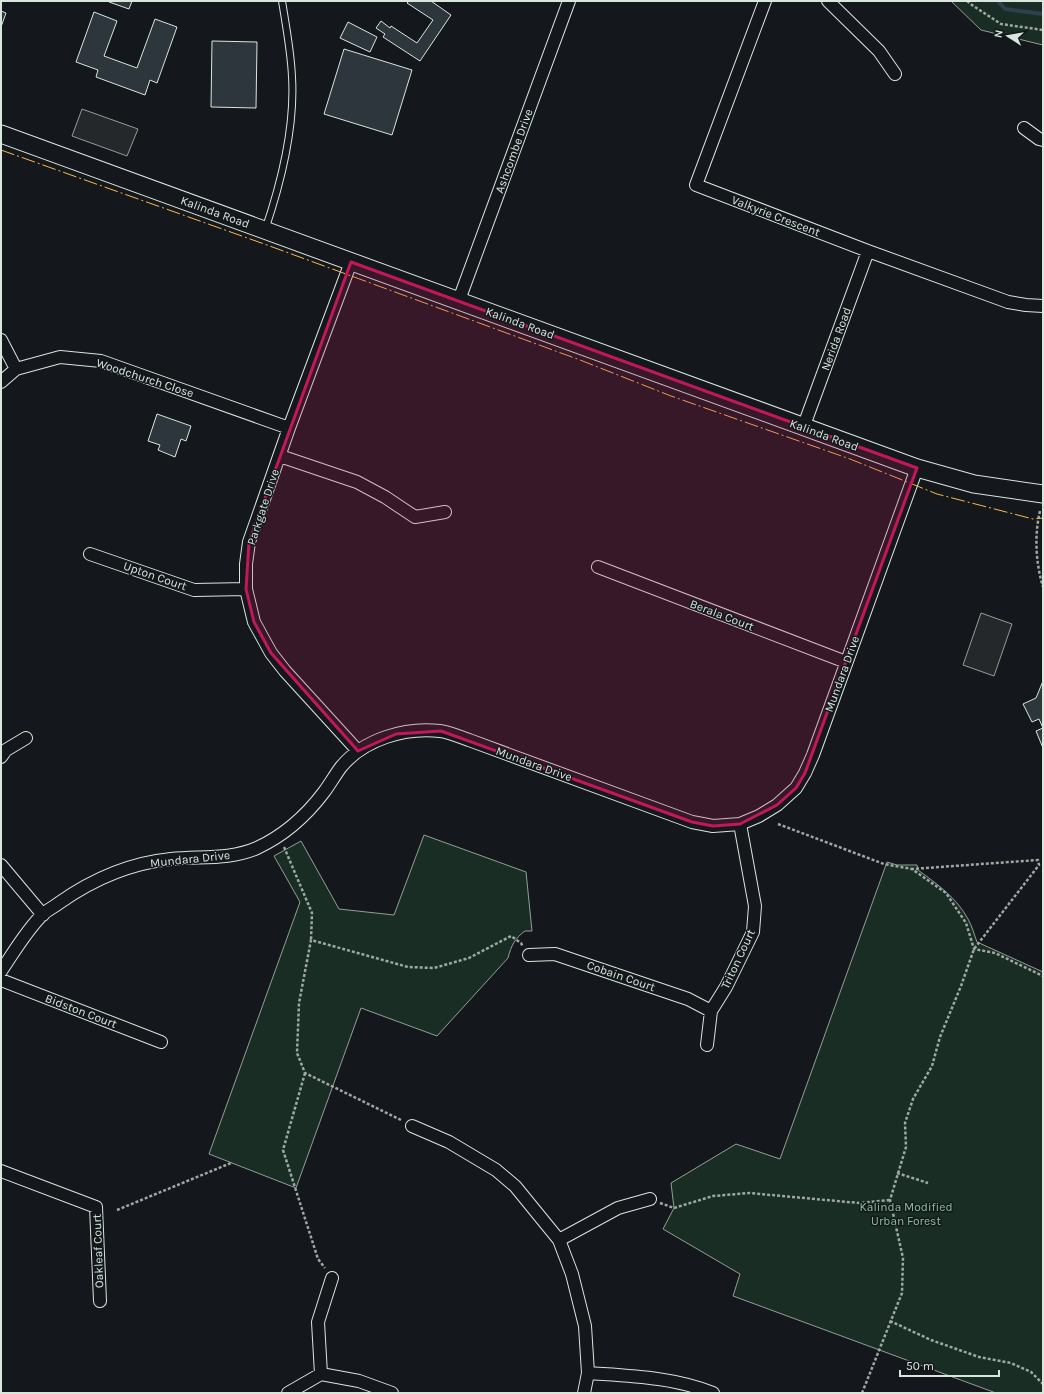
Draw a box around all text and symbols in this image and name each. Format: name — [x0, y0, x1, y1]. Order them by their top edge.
north arrow — [988, 16, 1028, 56]
text: N — [992, 29, 1006, 39]
street label: Ashcombe Drive — [492, 107, 536, 195]
street label: Kalinda Road — [179, 193, 251, 231]
street label: Valkyrie Crescent — [730, 193, 823, 239]
street label: Kalinda Road — [484, 304, 556, 342]
street label: Nerida Road — [818, 305, 854, 373]
street label: Woodchurch Close — [95, 356, 195, 400]
street label: Kalinda Road — [788, 416, 860, 454]
street label: Parkgate Drive — [244, 467, 282, 547]
street label: Upton Court — [121, 559, 189, 594]
street label: Berala Court — [688, 596, 756, 634]
street label: Mundara Drive — [822, 634, 862, 714]
street label: Mundara Drive — [494, 744, 574, 784]
street label: Mundara Drive — [149, 848, 231, 870]
street label: Triton Court — [718, 926, 758, 991]
street label: Cobain Court — [585, 958, 657, 994]
street label: Bidston Court — [43, 991, 119, 1031]
park label: Kalinda Modified Urban Forest — [859, 1200, 953, 1228]
street label: Oakleaf Court — [90, 1213, 106, 1288]
scale bar — [900, 1352, 999, 1378]
text: 50 m — [906, 1359, 934, 1373]

